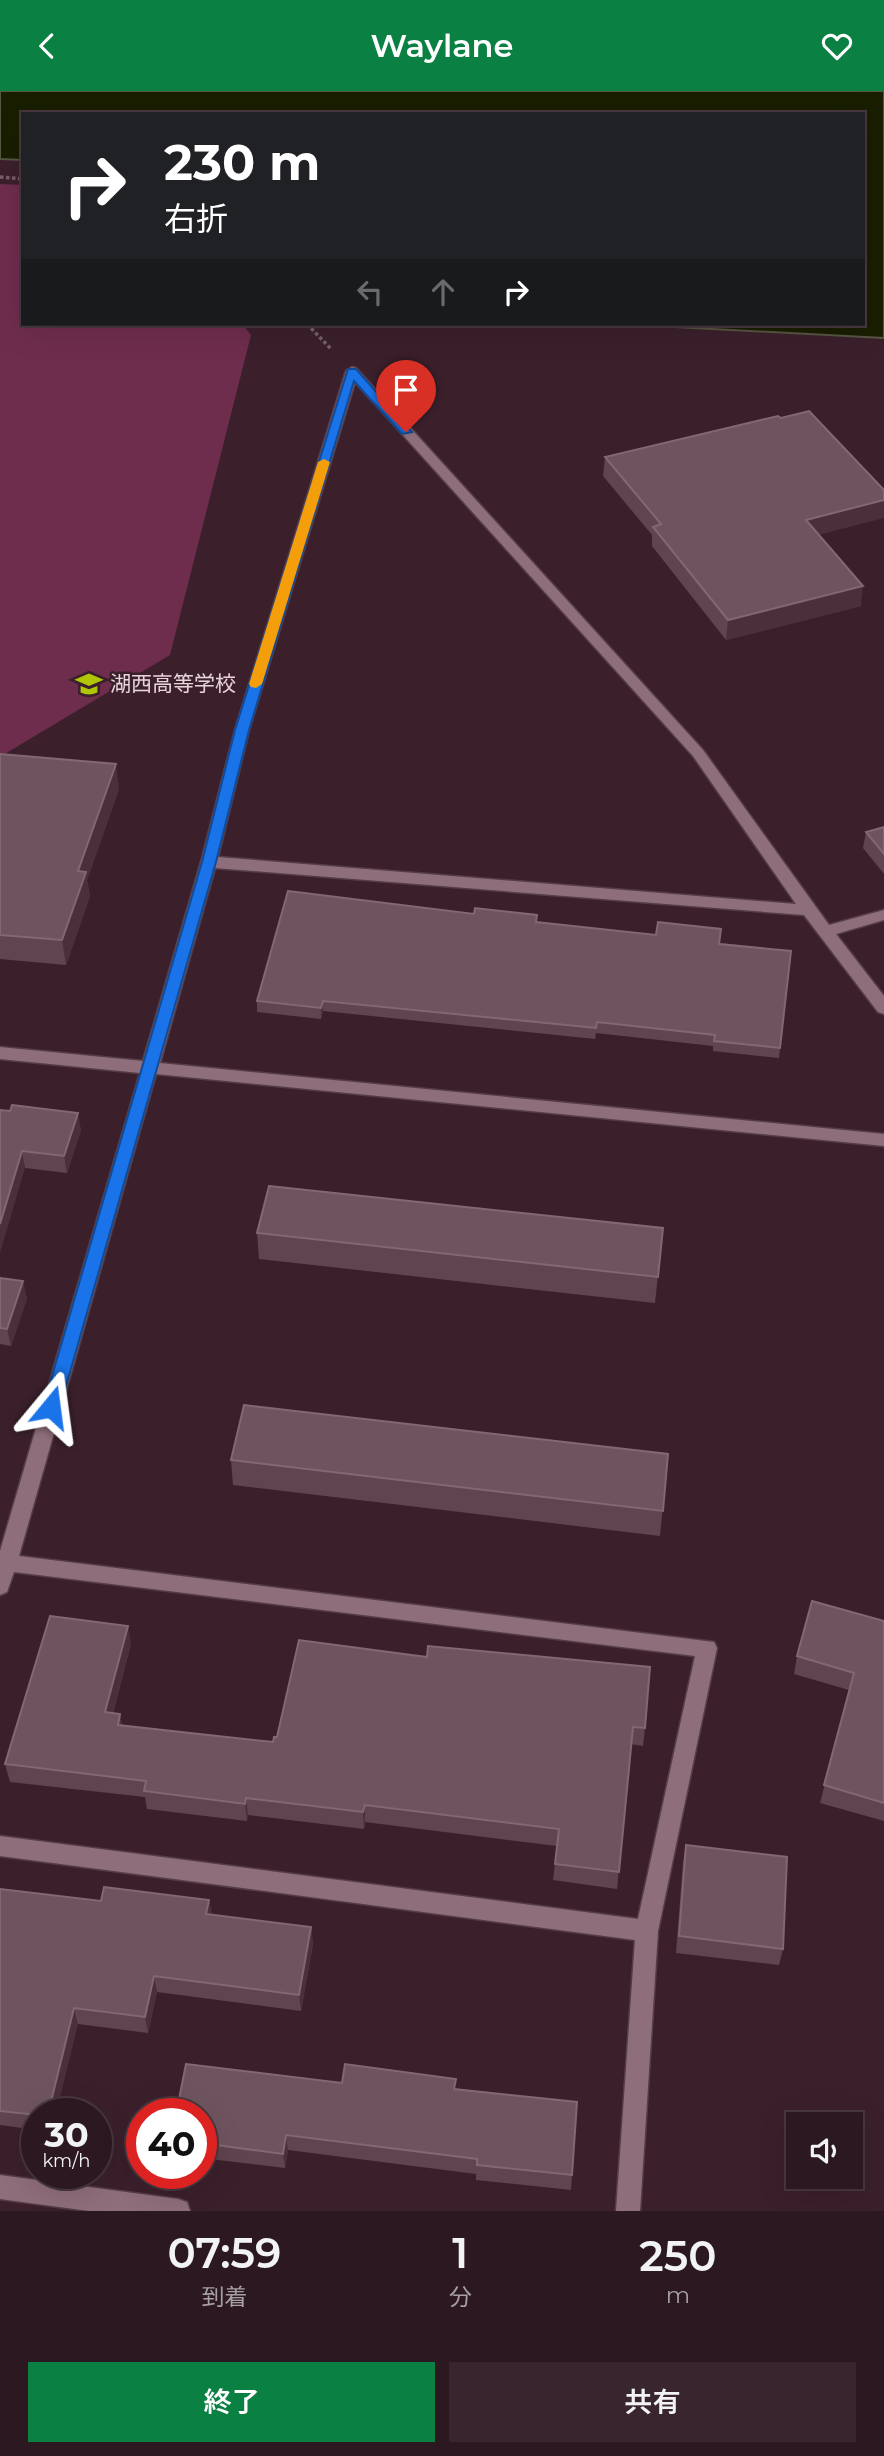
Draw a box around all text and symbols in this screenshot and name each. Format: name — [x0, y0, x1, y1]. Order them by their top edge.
text: Waylane — [371, 26, 513, 65]
icon: back — [28, 27, 66, 65]
icon: heart — [818, 27, 856, 65]
text: 230 m — [164, 133, 320, 192]
icon: right — [49, 140, 140, 231]
text: 右折 — [164, 199, 228, 238]
icon: left — [351, 273, 389, 311]
icon: ahead — [424, 273, 462, 311]
icon: right — [497, 273, 535, 311]
pin — [376, 360, 436, 432]
icon: arrive — [387, 371, 425, 409]
school or university icon: 湖西高等学校 — [74, 669, 104, 699]
place label: 湖西高等学校 — [110, 671, 236, 696]
position arrow — [14, 1370, 88, 1444]
speed limit sign: 40 — [126, 2098, 217, 2189]
map controls — [786, 2112, 863, 2189]
button: sound — [786, 2112, 863, 2189]
text: 30 — [44, 2113, 89, 2156]
text: km/h — [42, 2150, 91, 2172]
text: 07:59 — [167, 2227, 281, 2279]
text: 1 — [452, 2227, 468, 2279]
text: 250 — [639, 2230, 717, 2282]
text: m — [666, 2281, 690, 2309]
text: 到着 — [201, 2283, 247, 2311]
text: 分 — [449, 2283, 472, 2311]
button: 終了 — [28, 2362, 435, 2442]
button: 共有 — [449, 2362, 856, 2442]

